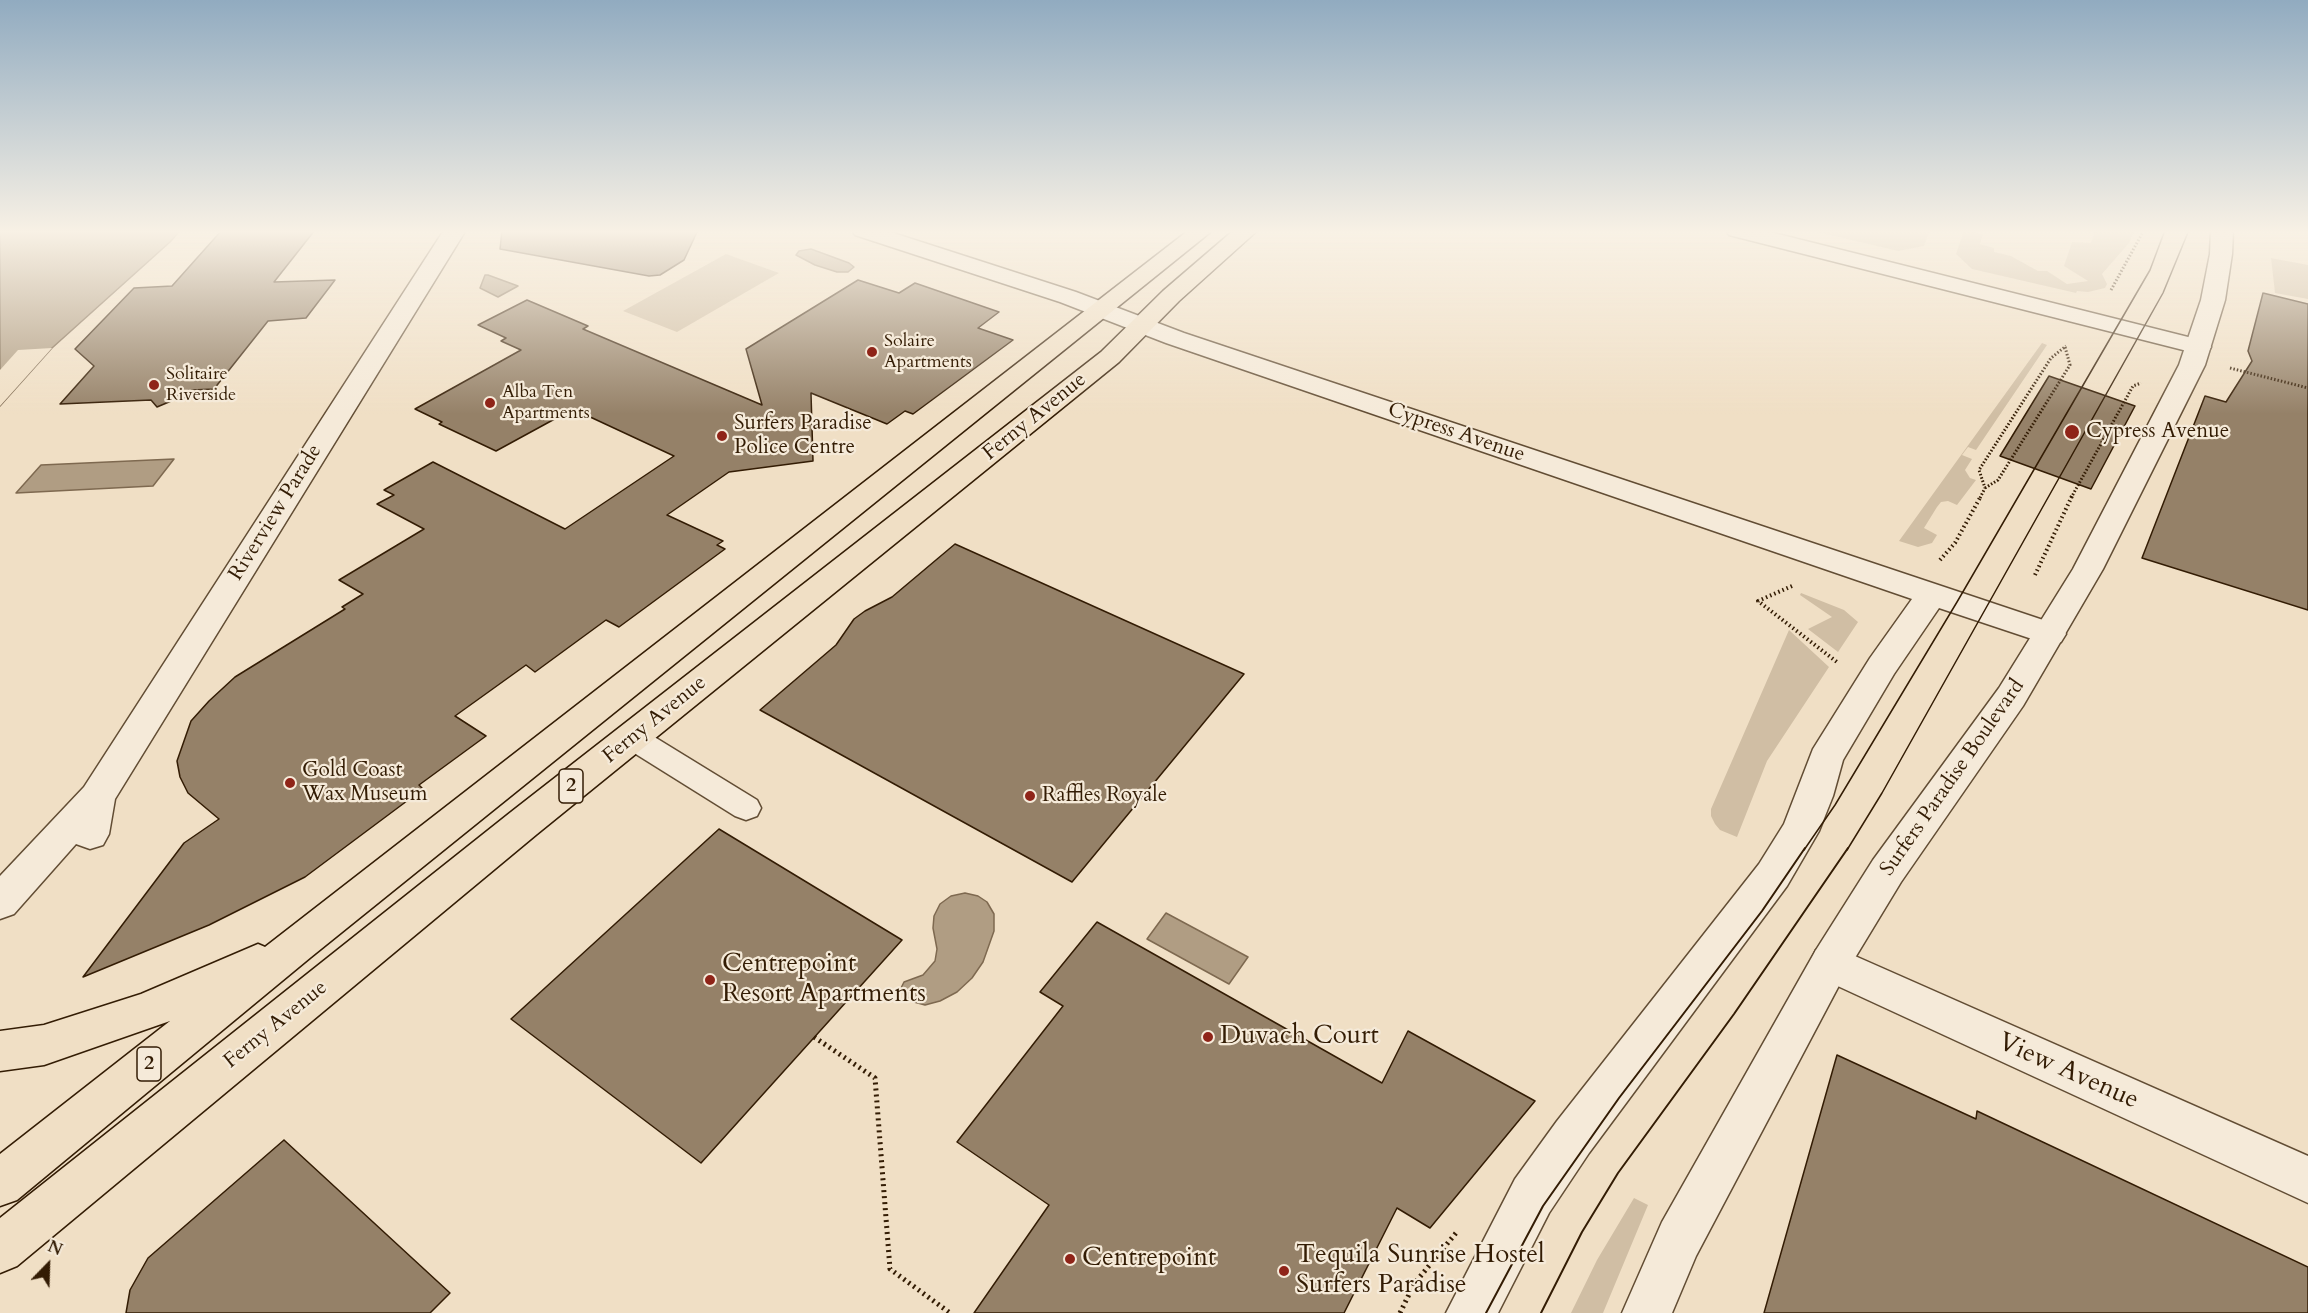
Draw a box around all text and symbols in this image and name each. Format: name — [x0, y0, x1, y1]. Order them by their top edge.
place label: Solaire Apartments — [884, 331, 972, 374]
marker: Solaire Apartments — [865, 345, 879, 359]
place label: Solitaire Riverside — [166, 364, 236, 406]
street label: Ferny Avenue — [978, 368, 1092, 466]
marker: Solitaire Riverside — [147, 378, 161, 392]
place label: Alba Ten Apartments — [502, 382, 590, 424]
marker: Alba Ten Apartments — [483, 396, 497, 410]
street label: Cypress Avenue — [1384, 398, 1528, 468]
place label: Surfers Paradise Police Centre — [734, 411, 872, 461]
place label: Cypress Avenue — [2086, 419, 2229, 445]
marker: Cypress Avenue — [2063, 423, 2081, 441]
marker: Surfers Paradise Police Centre — [715, 429, 729, 443]
street label: Riverview Parade — [224, 440, 328, 586]
street label: Ferny Avenue — [598, 671, 712, 769]
street label: Surfers Paradise Boulevard — [1876, 675, 2030, 881]
place label: Gold Coast Wax Museum — [302, 758, 427, 808]
road number: 2 — [559, 769, 583, 803]
marker: Gold Coast Wax Museum — [283, 776, 297, 790]
place label: Raffles Royale — [1042, 783, 1167, 809]
marker: Raffles Royale — [1023, 789, 1037, 803]
place label: Centrepoint Resort Apartments — [722, 949, 926, 1011]
marker: Centrepoint Resort Apartments — [703, 973, 717, 987]
street label: Ferny Avenue — [219, 976, 333, 1074]
place label: Duvach Court — [1220, 1021, 1379, 1053]
street label: View Avenue — [1993, 1027, 2143, 1117]
marker: Duvach Court — [1201, 1030, 1215, 1044]
road number: 2 — [137, 1047, 161, 1081]
north arrow — [18, 1235, 78, 1295]
text: N — [44, 1236, 66, 1261]
place label: Tequila Sunrise Hostel Surfers Paradise — [1296, 1240, 1545, 1302]
place label: Centrepoint — [1082, 1243, 1216, 1275]
marker: Centrepoint — [1063, 1252, 1077, 1266]
marker: Tequila Sunrise Hostel Surfers Paradise — [1277, 1264, 1291, 1278]

